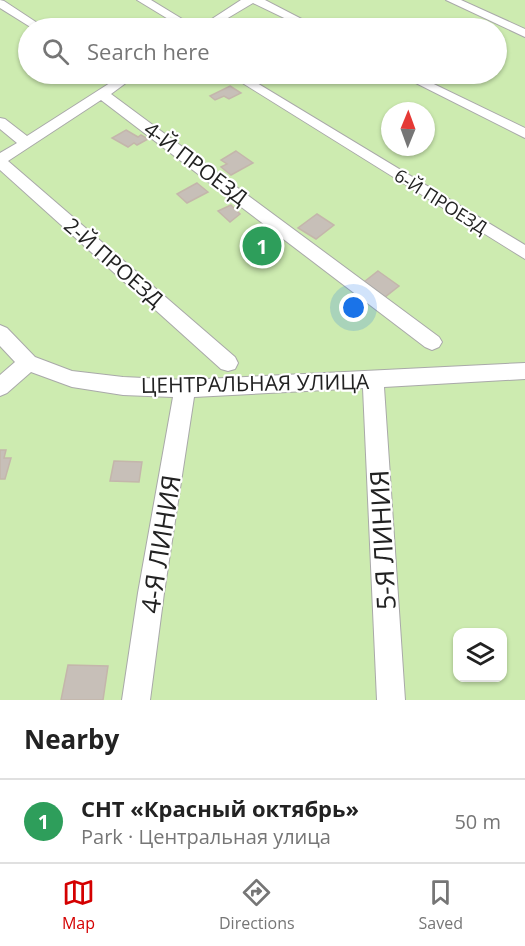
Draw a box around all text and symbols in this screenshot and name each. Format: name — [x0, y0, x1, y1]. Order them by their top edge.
search box — [18, 18, 507, 84]
icon: search — [39, 35, 72, 68]
text: Search here — [87, 36, 210, 66]
north arrow — [381, 102, 435, 156]
street label: 4-Й ПРОЕЗД — [139, 115, 253, 211]
street label: 6-Й ПРОЕЗД — [390, 163, 492, 239]
street label: 2-Й ПРОЕЗД — [59, 211, 169, 313]
pin: 1 — [242, 224, 282, 268]
your location — [339, 293, 368, 322]
street label: ЦЕНТРАЛЬНАЯ УЛИЦА — [141, 367, 370, 399]
street label: 5-Я ЛИНИЯ — [360, 469, 404, 611]
street label: 4-Я ЛИНИЯ — [131, 472, 189, 616]
map controls — [453, 628, 507, 682]
button: layers — [453, 628, 507, 682]
text: Nearby — [24, 721, 119, 757]
text: СНТ «Красный октябрь» — [81, 793, 359, 823]
text: 1 — [38, 808, 49, 835]
text: 50 m — [454, 808, 501, 835]
text: Park · Центральная улица — [81, 823, 331, 850]
tab: Map — [62, 876, 95, 934]
tab: Directions — [219, 876, 295, 934]
tab: Saved — [419, 876, 463, 934]

